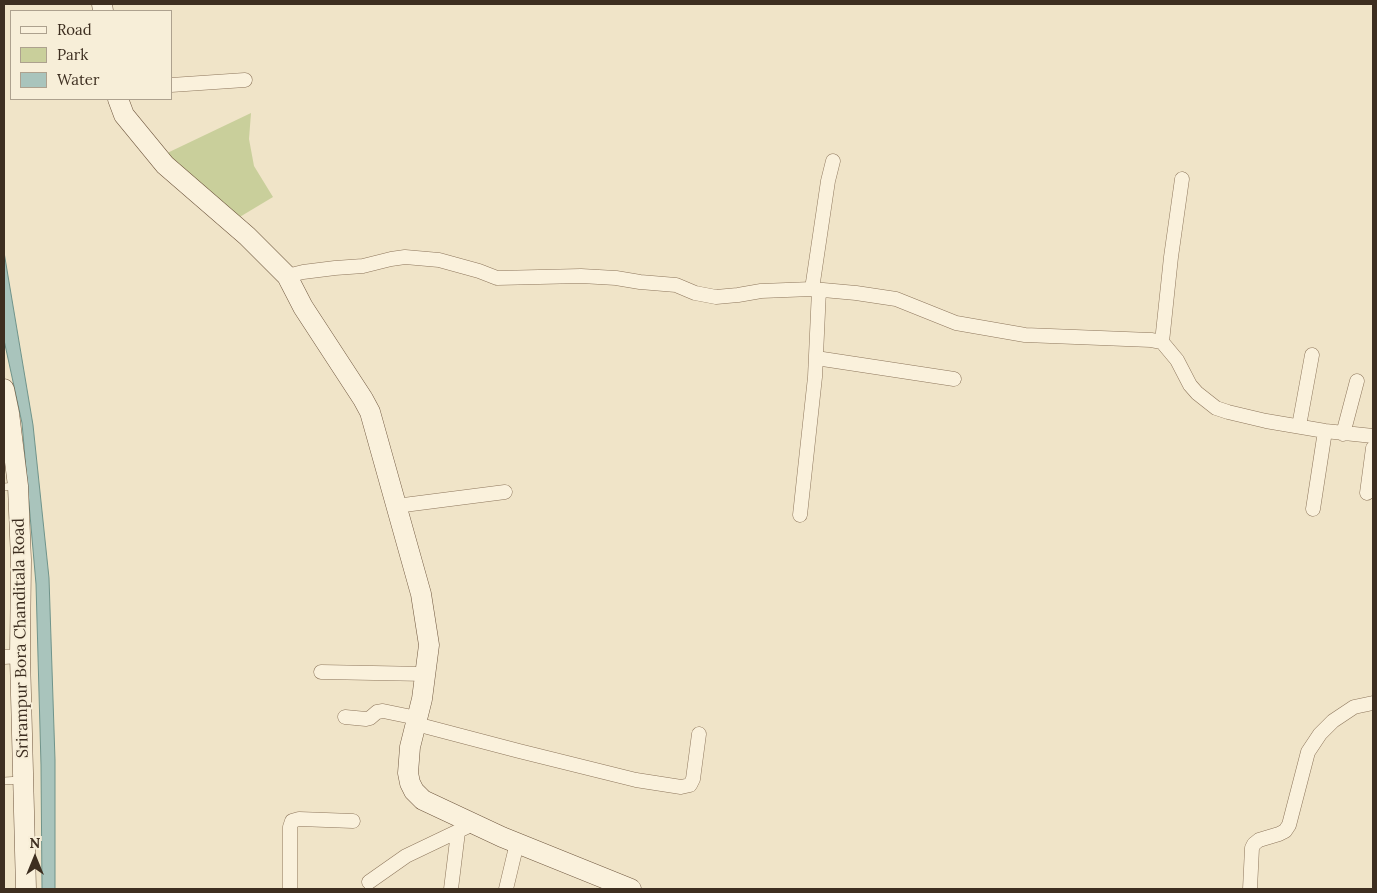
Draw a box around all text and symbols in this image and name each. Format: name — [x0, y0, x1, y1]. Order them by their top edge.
legend — [10, 10, 172, 100]
text: Road — [57, 20, 92, 39]
text: Park — [57, 45, 88, 64]
text: Water — [57, 70, 99, 89]
street label: Srirampur Bora Chanditala Road — [9, 518, 33, 758]
north arrow — [10, 833, 60, 883]
text: N — [30, 834, 40, 852]

